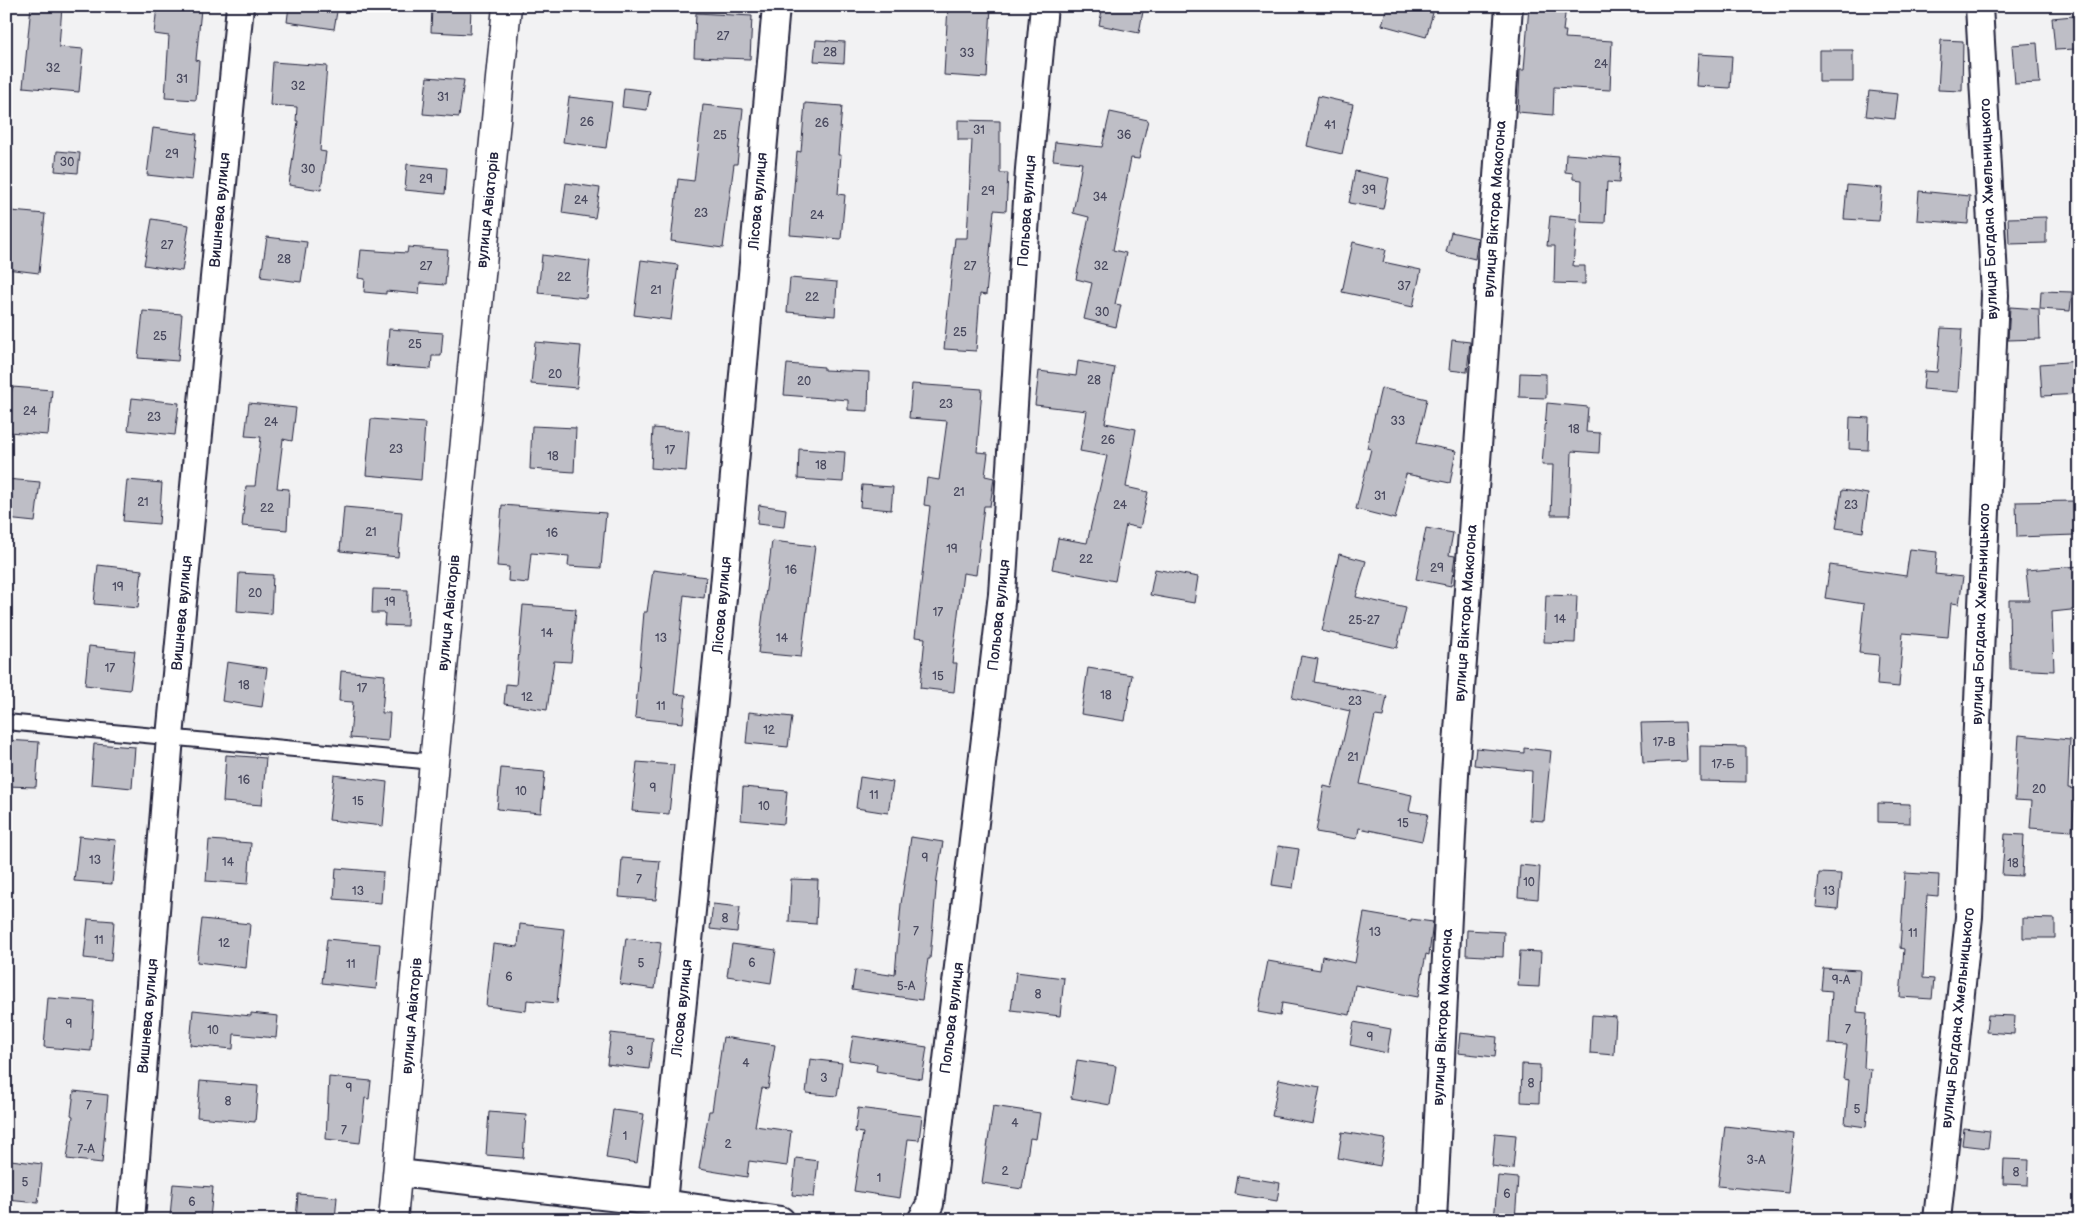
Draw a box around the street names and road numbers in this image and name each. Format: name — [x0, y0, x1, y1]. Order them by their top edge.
street label: вулиця Богдана Хмельницького — [1976, 98, 2002, 320]
street label: вулиця Віктора Макогона — [1479, 120, 1511, 298]
street label: Вишнева вулиця — [205, 151, 235, 269]
street label: вулиця Авіаторів — [472, 151, 504, 269]
street label: Лісова вулиця — [744, 151, 772, 252]
street label: Польова вулиця — [1014, 154, 1040, 268]
street label: вулиця Богдана Хмельницького — [1968, 503, 1994, 725]
street label: вулиця Віктора Макогона — [1450, 524, 1482, 702]
street label: Вишнева вулиця — [167, 554, 197, 672]
street label: вулиця Авіаторів — [433, 554, 465, 672]
street label: Лісова вулиця — [708, 555, 736, 656]
street label: Польова вулиця — [984, 558, 1014, 672]
street label: вулиця Богдана Хмельницького — [1937, 907, 1979, 1129]
street label: вулиця Віктора Макогона — [1429, 928, 1457, 1106]
street label: Вишнева вулиця — [133, 957, 163, 1075]
street label: вулиця Авіаторів — [397, 957, 427, 1075]
street label: Лісова вулиця — [667, 958, 697, 1059]
street label: Польова вулиця — [936, 961, 968, 1075]

